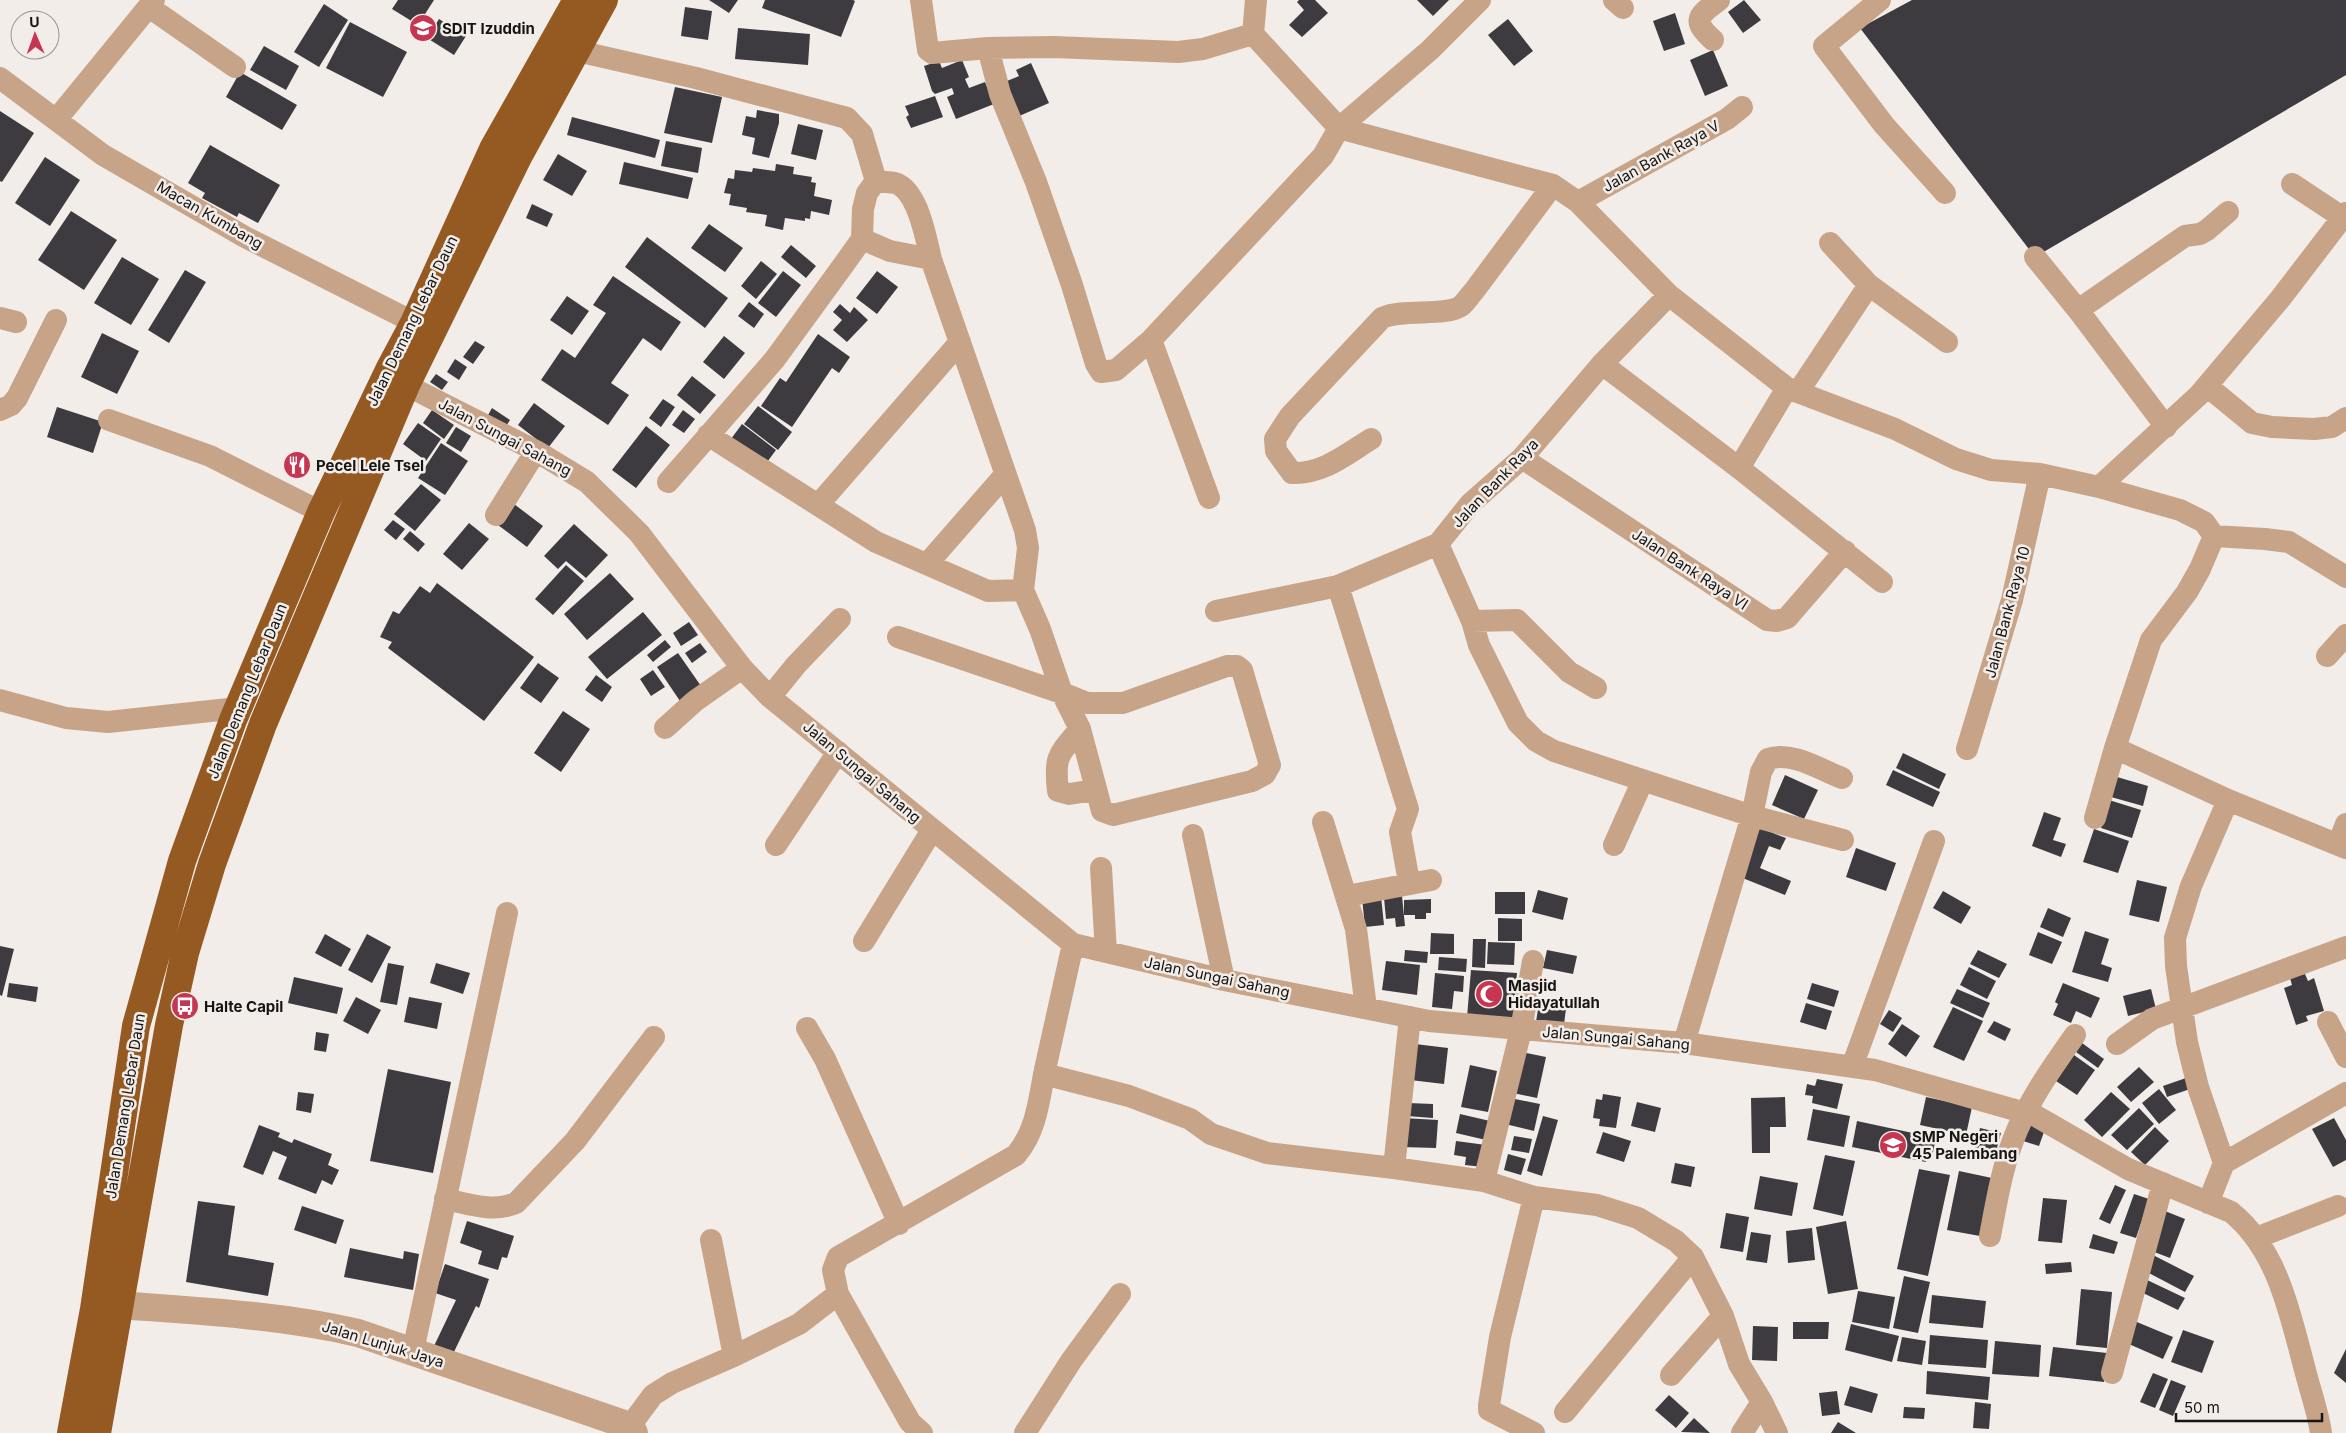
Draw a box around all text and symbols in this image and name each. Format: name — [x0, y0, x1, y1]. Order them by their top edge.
north arrow — [10, 10, 60, 60]
text: U — [29, 13, 40, 30]
school or university icon: SDIT Izuddin — [408, 13, 438, 43]
place label: SDIT Izuddin — [442, 19, 535, 38]
street label: Jalan Bank Raya V — [1599, 116, 1723, 196]
street label: Macan Kumbang — [153, 177, 267, 253]
street label: Jalan Demang Lebar Daun — [362, 233, 462, 409]
street label: Jalan Sungai Sahang — [435, 394, 575, 480]
street label: Jalan Bank Raya — [1448, 435, 1542, 531]
restaurant icon: Pecel Lele Tsel — [282, 450, 312, 480]
place label: Pecel Lele Tsel — [316, 456, 424, 475]
street label: Jalan Bank Raya VI — [1628, 524, 1752, 614]
street label: Jalan Bank Raya 10 — [1980, 544, 2034, 680]
street label: Jalan Demang Lebar Daun — [203, 601, 291, 781]
street label: Jalan Sungai Sahang — [799, 717, 925, 827]
street label: Jalan Sungai Sahang — [1142, 952, 1292, 1002]
place label: Masjid Hidayatullah — [1508, 976, 1600, 1012]
mosque icon: Masjid Hidayatullah — [1474, 979, 1504, 1009]
bus stop icon: Halte Capil — [170, 991, 200, 1021]
place label: Halte Capil — [204, 997, 283, 1016]
street label: Jalan Demang Lebar Daun — [101, 1012, 149, 1200]
street label: Jalan Sungai Sahang — [1541, 1022, 1691, 1054]
place label: SMP Negeri 45 Palembang — [1912, 1127, 2017, 1163]
school or university icon: SMP Negeri 45 Palembang — [1878, 1130, 1908, 1160]
street label: Jalan Lunjuk Jaya — [320, 1316, 446, 1372]
scale bar — [2176, 1390, 2322, 1422]
text: 50 m — [2184, 1398, 2220, 1417]

